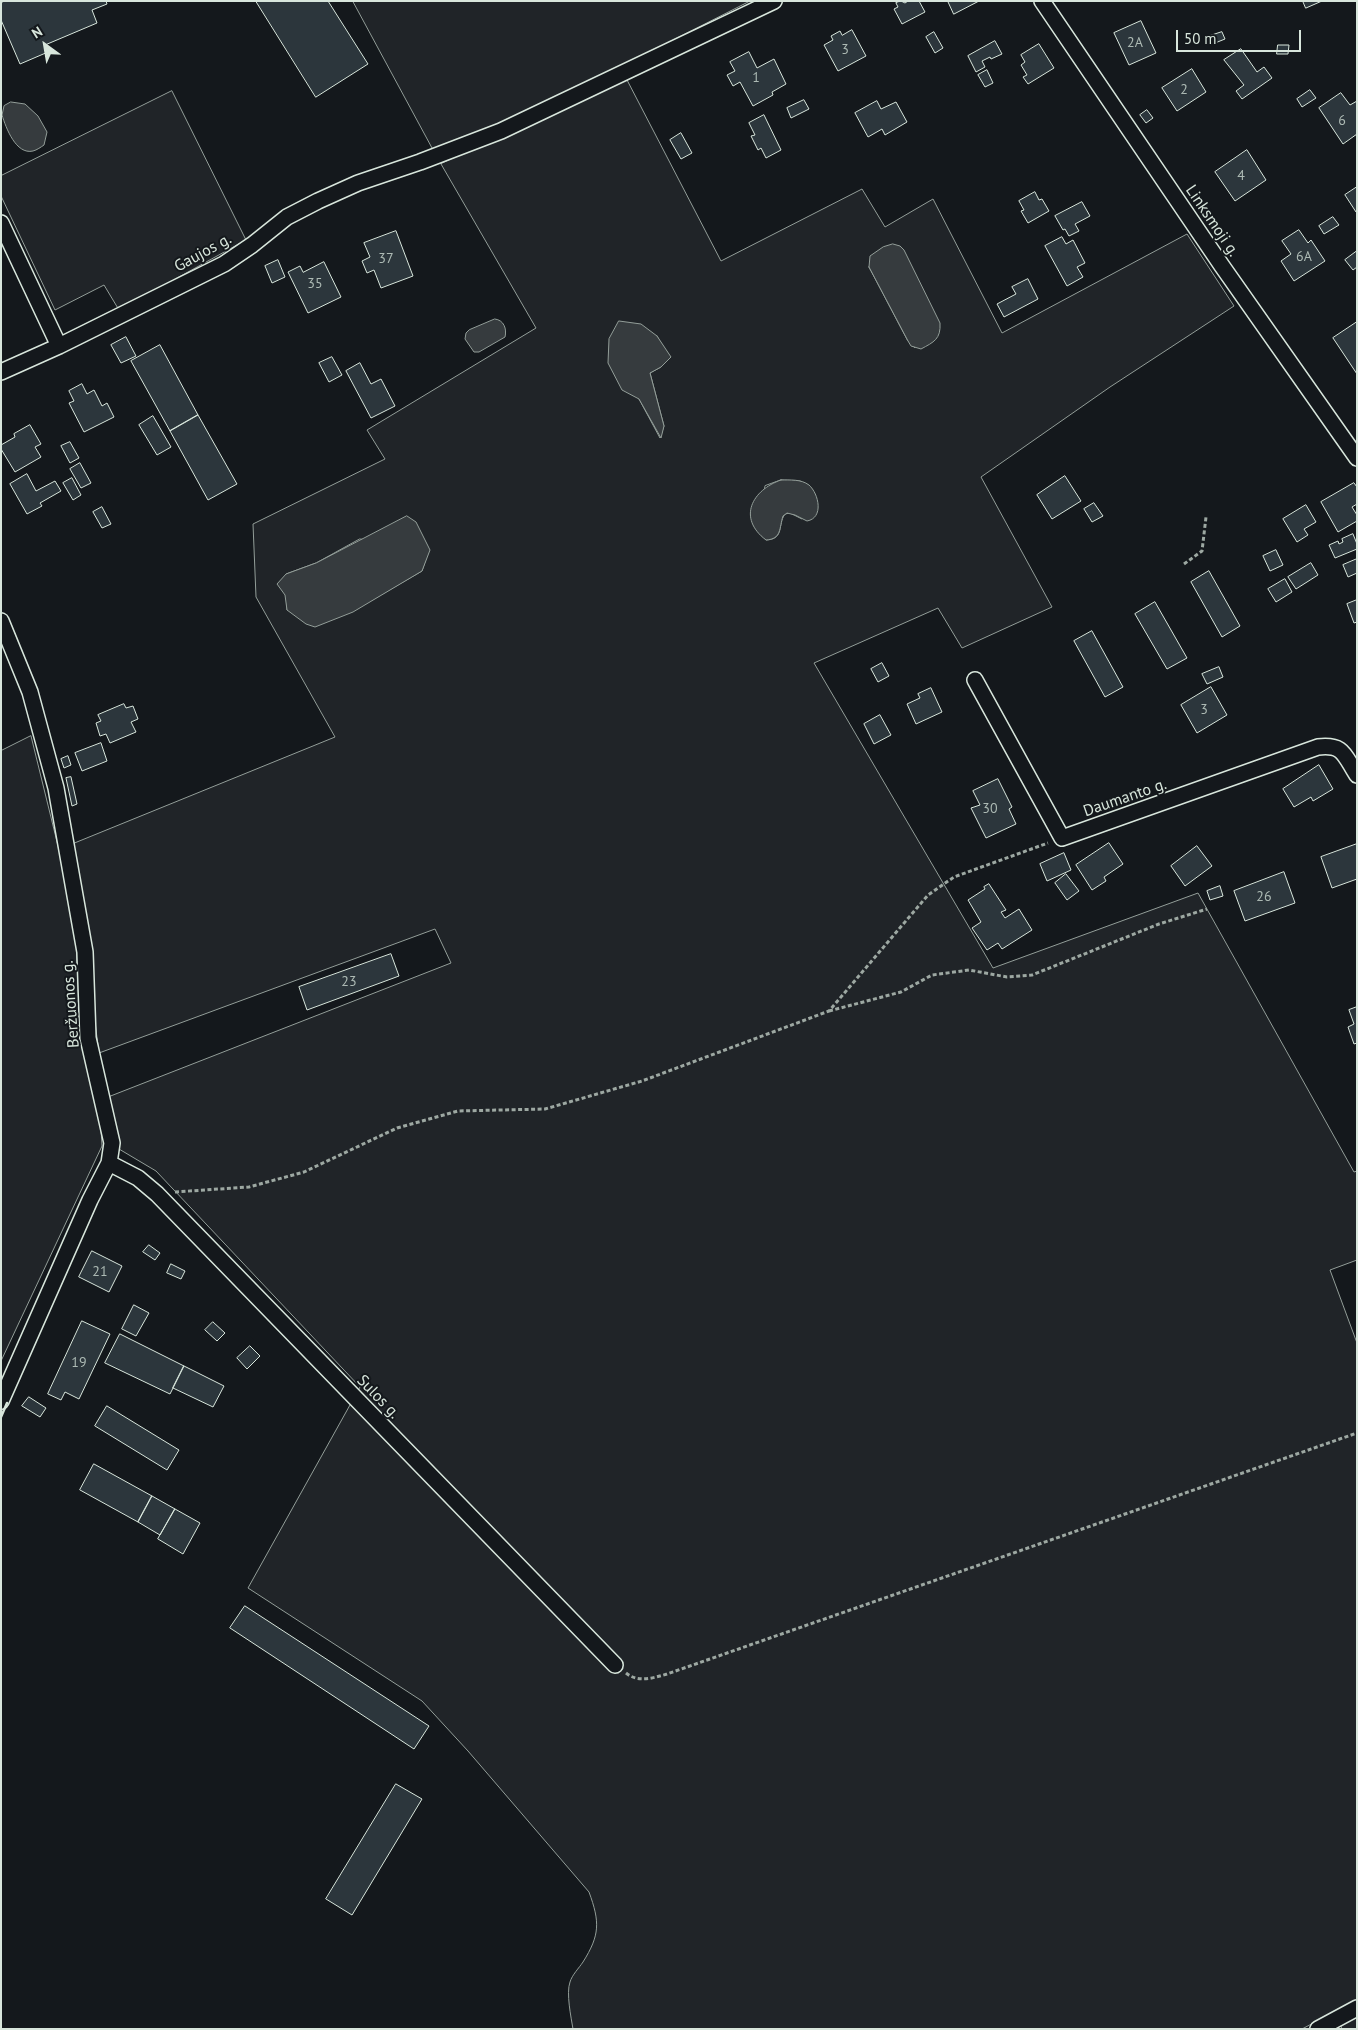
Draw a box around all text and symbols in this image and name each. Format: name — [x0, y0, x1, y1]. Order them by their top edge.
north arrow — [20, 20, 70, 70]
scale bar — [1178, 20, 1303, 52]
text: N — [28, 22, 46, 42]
text: 50 m — [1184, 29, 1217, 48]
house number: 2A — [1127, 35, 1143, 51]
house number: 3 — [841, 42, 849, 58]
house number: 1 — [752, 70, 760, 86]
house number: 2 — [1180, 82, 1188, 98]
house number: 6 — [1338, 113, 1346, 129]
house number: 4 — [1237, 168, 1245, 184]
street label: Linksmoji g. — [1181, 182, 1243, 260]
street label: Gaujos g. — [171, 230, 235, 276]
house number: 6A — [1296, 249, 1312, 265]
house number: 37 — [378, 251, 394, 267]
house number: 35 — [307, 276, 323, 292]
house number: 3 — [1200, 702, 1208, 718]
street label: Daumanto g. — [1081, 775, 1169, 821]
house number: 30 — [982, 801, 998, 817]
house number: 26 — [1256, 889, 1272, 905]
street label: Beržuonos g. — [58, 960, 84, 1048]
house number: 23 — [341, 974, 357, 990]
house number: 21 — [92, 1264, 108, 1280]
house number: 19 — [71, 1355, 87, 1371]
street label: Sulos g. — [353, 1371, 403, 1423]

